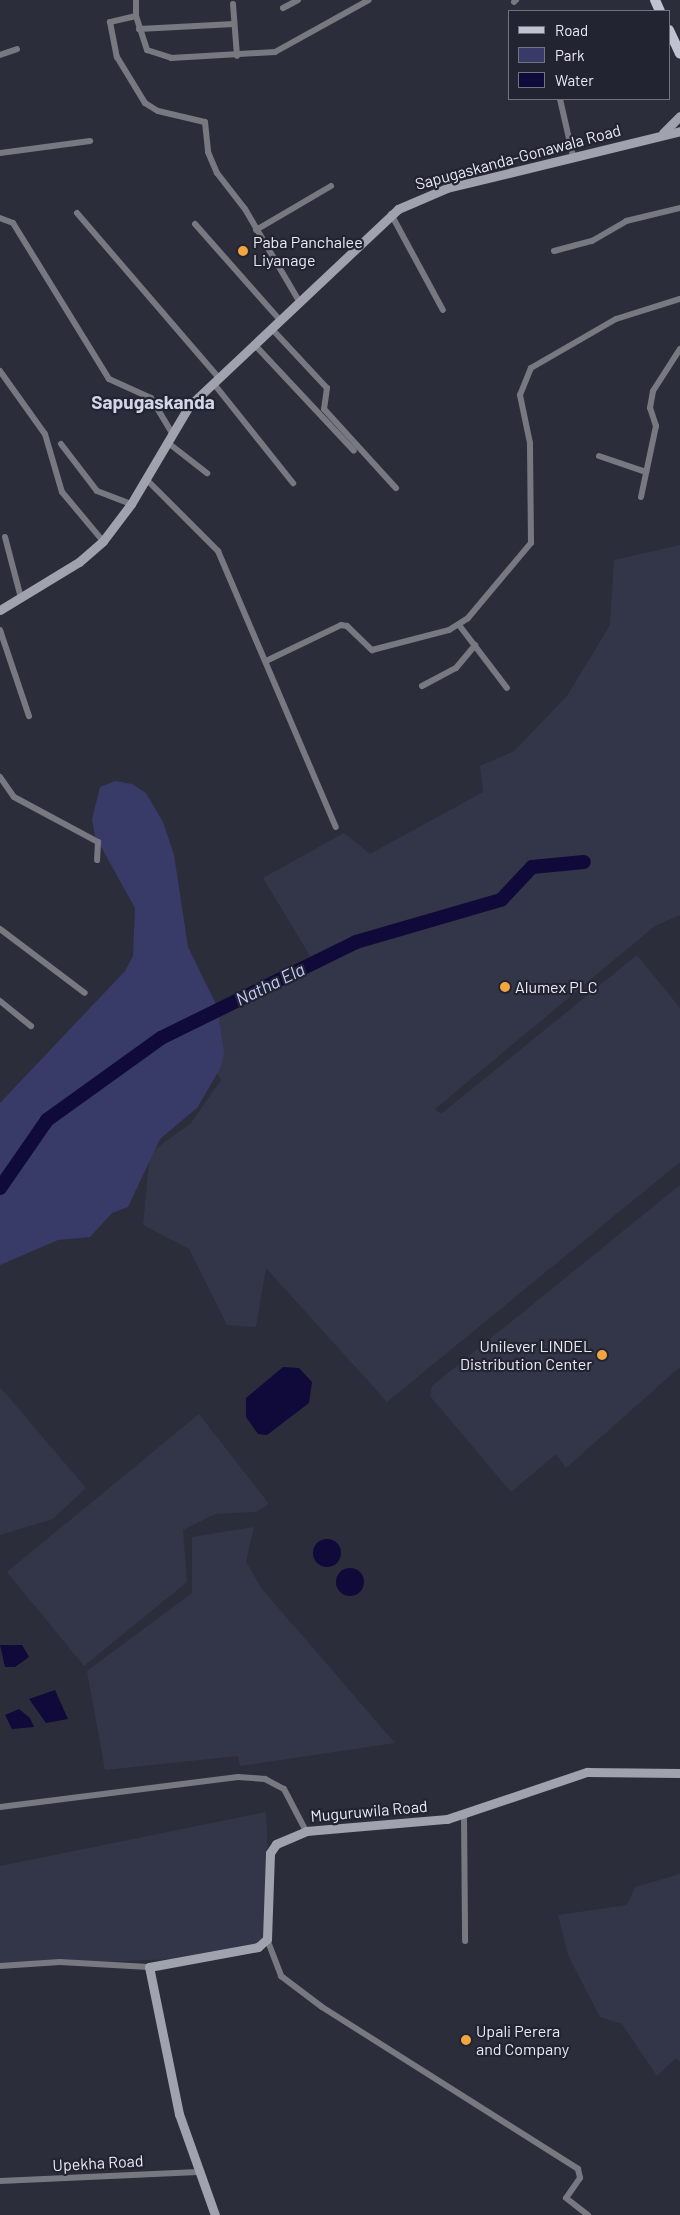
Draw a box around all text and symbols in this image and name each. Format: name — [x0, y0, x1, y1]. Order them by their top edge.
legend — [508, 10, 670, 100]
text: Road — [555, 21, 588, 39]
text: Park — [555, 46, 584, 64]
text: Water — [555, 71, 594, 89]
street label: Sapugaskanda-Gonawala Road — [413, 120, 623, 194]
place label: Paba Panchalee Liyanage — [253, 232, 363, 270]
marker: Paba Panchalee Liyanage — [237, 245, 249, 257]
district label: Sapugaskanda — [91, 391, 215, 413]
water label: Natha Ela — [232, 958, 308, 1010]
place label: Alumex PLC — [515, 977, 597, 997]
marker: Alumex PLC — [499, 981, 511, 993]
place label: Unilever LINDEL Distribution Center — [460, 1336, 592, 1374]
marker: Unilever LINDEL Distribution Center — [596, 1349, 608, 1361]
street label: Muguruwila Road — [310, 1796, 428, 1826]
place label: Upali Perera and Company — [476, 2021, 569, 2059]
marker: Upali Perera and Company — [460, 2034, 472, 2046]
street label: Upekha Road — [52, 2151, 144, 2175]

